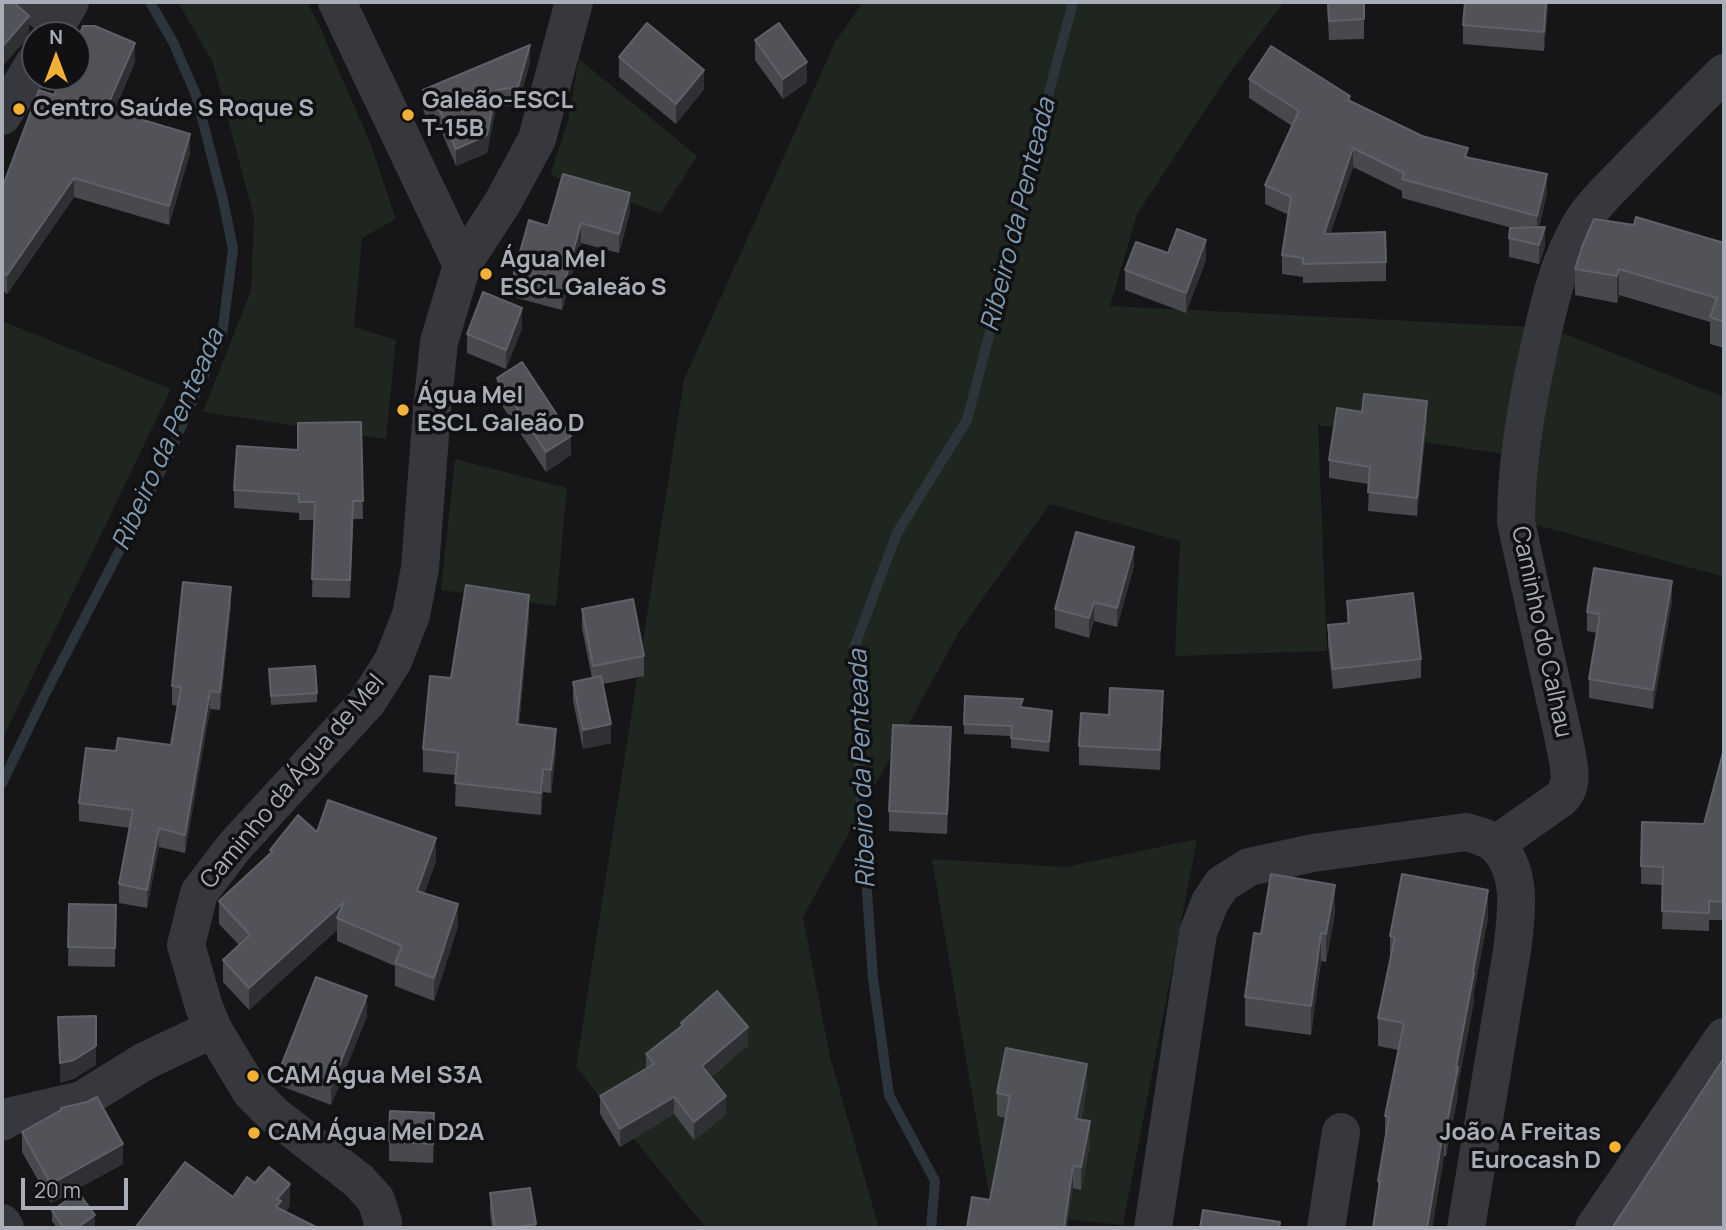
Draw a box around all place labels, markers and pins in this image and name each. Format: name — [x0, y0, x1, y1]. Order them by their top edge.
place label: Galeão-ESCL T-15B — [422, 87, 573, 143]
place label: Centro Saúde S Roque S — [33, 95, 314, 123]
marker: Centro Saúde S Roque S — [11, 101, 27, 117]
marker: Galeão-ESCL T-15B — [400, 107, 416, 123]
place label: Água Mel ESCL Galeão S — [500, 246, 667, 302]
marker: Água Mel ESCL Galeão S — [478, 266, 494, 282]
place label: Água Mel ESCL Galeão D — [417, 382, 585, 438]
marker: Água Mel ESCL Galeão D — [395, 402, 411, 418]
place label: CAM Água Mel S3A — [267, 1062, 482, 1090]
marker: CAM Água Mel S3A — [245, 1068, 261, 1084]
place label: CAM Água Mel D2A — [268, 1119, 484, 1147]
place label: João A Freitas Eurocash D — [1440, 1119, 1601, 1175]
marker: CAM Água Mel D2A — [246, 1125, 262, 1141]
marker: João A Freitas Eurocash D — [1607, 1139, 1623, 1155]

